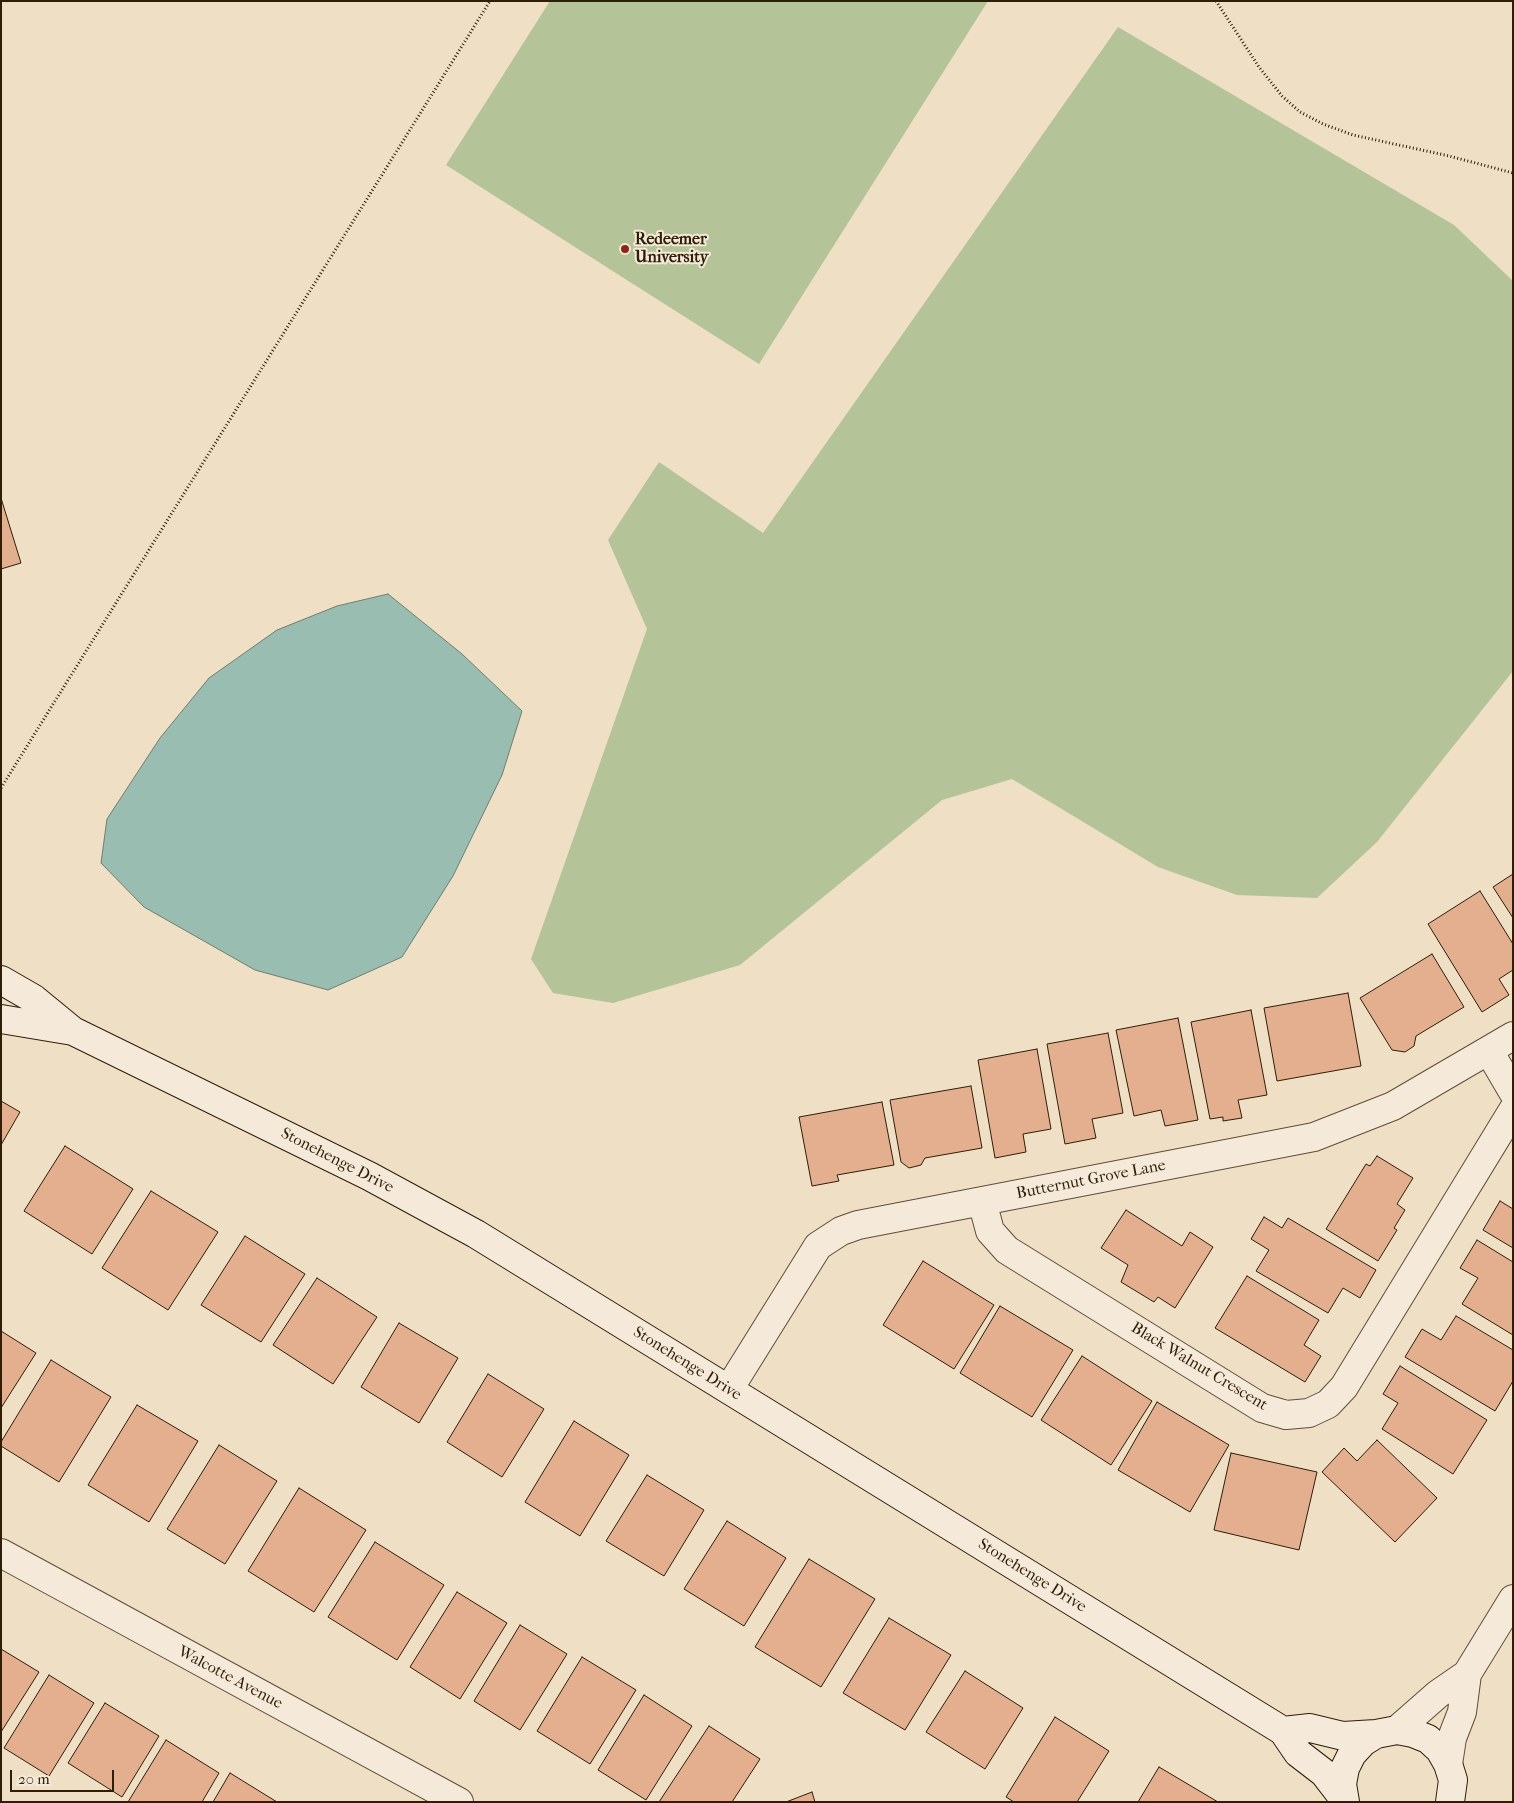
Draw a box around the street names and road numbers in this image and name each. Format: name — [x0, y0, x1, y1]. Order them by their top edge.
street label: Stonehenge Drive — [277, 1124, 397, 1198]
street label: Butternut Grove Lane — [1015, 1156, 1167, 1204]
street label: Black Walnut Crescent — [1127, 1319, 1271, 1415]
street label: Stonehenge Drive — [629, 1323, 745, 1405]
street label: Stonehenge Drive — [974, 1535, 1090, 1617]
street label: Walcotte Avenue — [174, 1642, 286, 1714]

